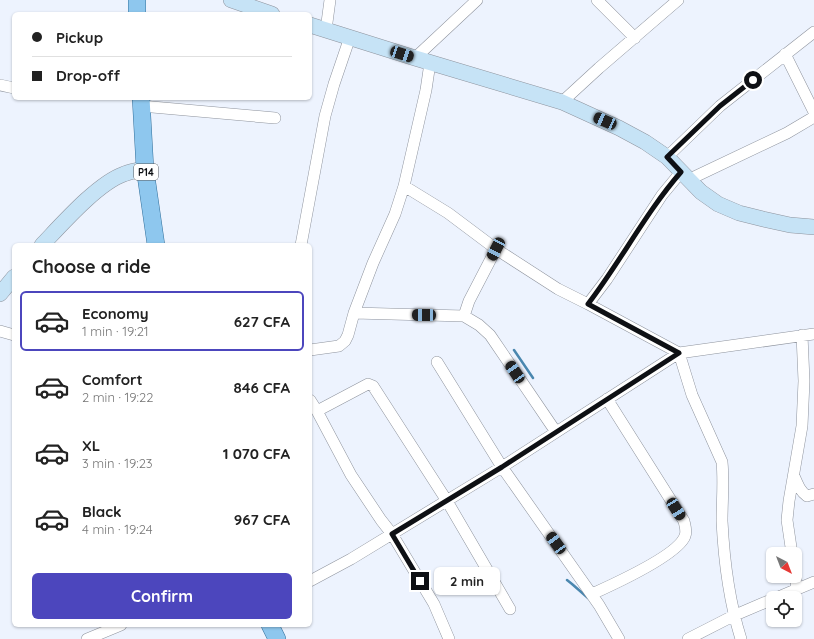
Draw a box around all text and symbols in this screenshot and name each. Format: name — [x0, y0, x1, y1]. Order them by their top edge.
text: Pickup — [56, 28, 103, 47]
car — [389, 45, 415, 63]
text: Drop-off — [56, 66, 120, 85]
route start — [744, 71, 762, 89]
car — [592, 111, 618, 131]
road number: P14 — [134, 164, 158, 180]
car — [485, 236, 507, 262]
text: Choose a ride — [32, 255, 151, 278]
icon: car — [34, 303, 70, 339]
text: Economy — [82, 304, 149, 323]
car — [412, 309, 436, 321]
text: 627 CFA — [234, 312, 290, 331]
text: 1 min · 19:21 — [82, 323, 149, 339]
car — [503, 359, 527, 385]
icon: car — [34, 369, 70, 405]
text: Comfort — [82, 370, 143, 389]
text: 846 CFA — [234, 378, 290, 397]
text: 2 min · 19:22 — [82, 389, 153, 405]
icon: car — [34, 435, 70, 471]
text: XL — [82, 436, 100, 455]
text: 1 070 CFA — [223, 444, 290, 463]
text: 3 min · 19:23 — [82, 455, 153, 471]
car — [665, 496, 687, 522]
icon: car — [34, 501, 70, 537]
text: Black — [82, 502, 122, 521]
text: 967 CFA — [234, 510, 290, 529]
text: 4 min · 19:24 — [82, 521, 153, 537]
car — [544, 530, 568, 556]
north arrow — [766, 547, 802, 583]
map controls — [766, 547, 802, 627]
callout: 2 min — [434, 567, 500, 595]
route end — [411, 572, 429, 590]
button: Confirm — [32, 573, 292, 619]
text: 2 min — [450, 573, 484, 589]
button: locate — [766, 591, 802, 627]

